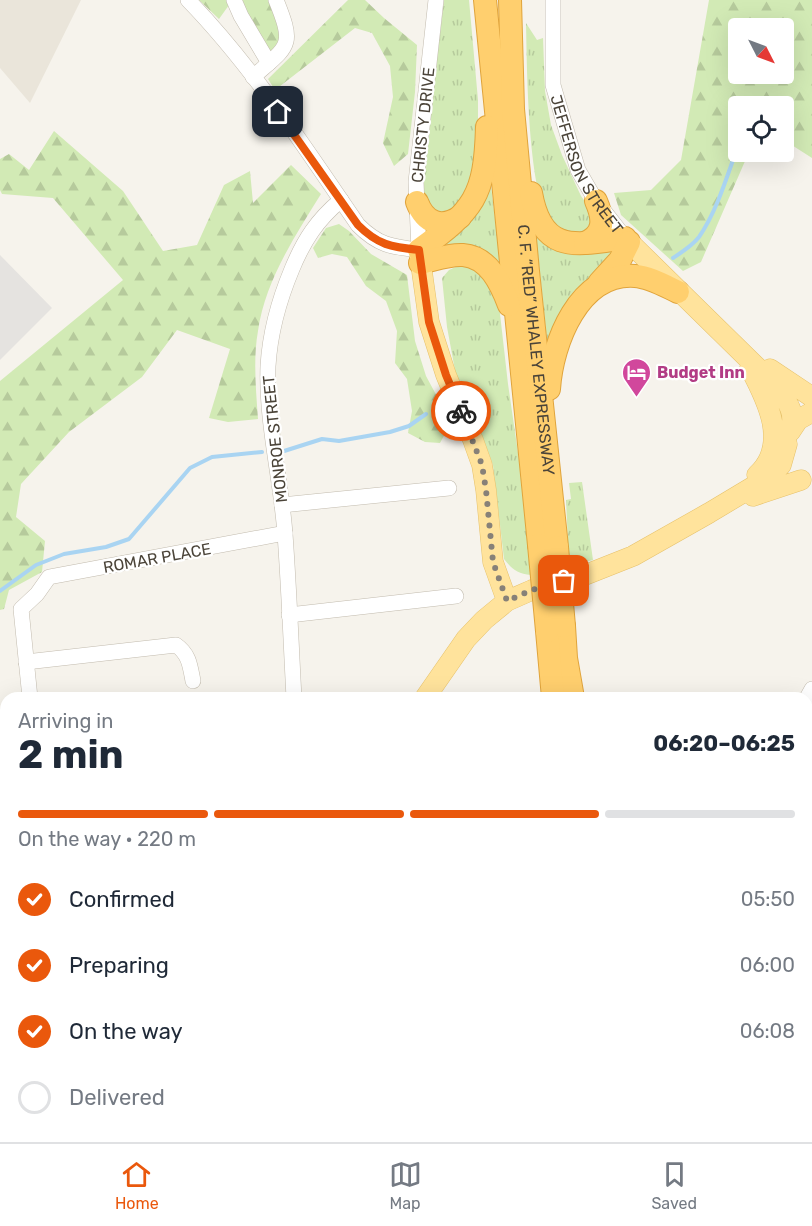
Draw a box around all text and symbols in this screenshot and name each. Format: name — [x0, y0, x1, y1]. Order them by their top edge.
north arrow — [728, 18, 794, 84]
map controls — [728, 18, 794, 162]
street label: CHRISTY DRIVE — [407, 66, 439, 184]
pin — [252, 86, 303, 137]
street label: JEFFERSON STREET — [547, 92, 628, 238]
icon: home — [261, 95, 294, 128]
button: locate — [728, 96, 794, 162]
street label: C. F. “RED” WHALEY EXPRESSWAY — [514, 224, 559, 476]
hotel icon: Budget Inn — [620, 356, 652, 398]
place label: Budget Inn — [657, 363, 745, 382]
street label: MONROE STREET — [259, 374, 291, 504]
courier — [431, 381, 491, 441]
icon: bike — [445, 395, 478, 428]
street label: ROMAR PLACE — [102, 539, 212, 577]
pin — [538, 555, 589, 606]
icon: bag — [547, 564, 580, 597]
text: Arriving in — [18, 709, 113, 733]
text: 06:20–06:25 — [653, 730, 795, 757]
text: 2 min — [18, 732, 124, 778]
text: On the way · 220 m — [18, 827, 196, 851]
icon: check — [18, 883, 51, 916]
text: Confirmed — [69, 886, 175, 913]
text: 05:50 — [741, 887, 795, 911]
icon: check — [18, 949, 51, 982]
text: Preparing — [69, 952, 169, 979]
text: 06:00 — [740, 953, 795, 977]
icon: check — [18, 1015, 51, 1048]
text: On the way — [69, 1018, 183, 1045]
text: 06:08 — [740, 1019, 795, 1043]
text: Delivered — [69, 1084, 165, 1111]
tab: Home — [115, 1158, 159, 1213]
tab: Map — [389, 1158, 422, 1213]
tab: Saved — [651, 1158, 697, 1213]

